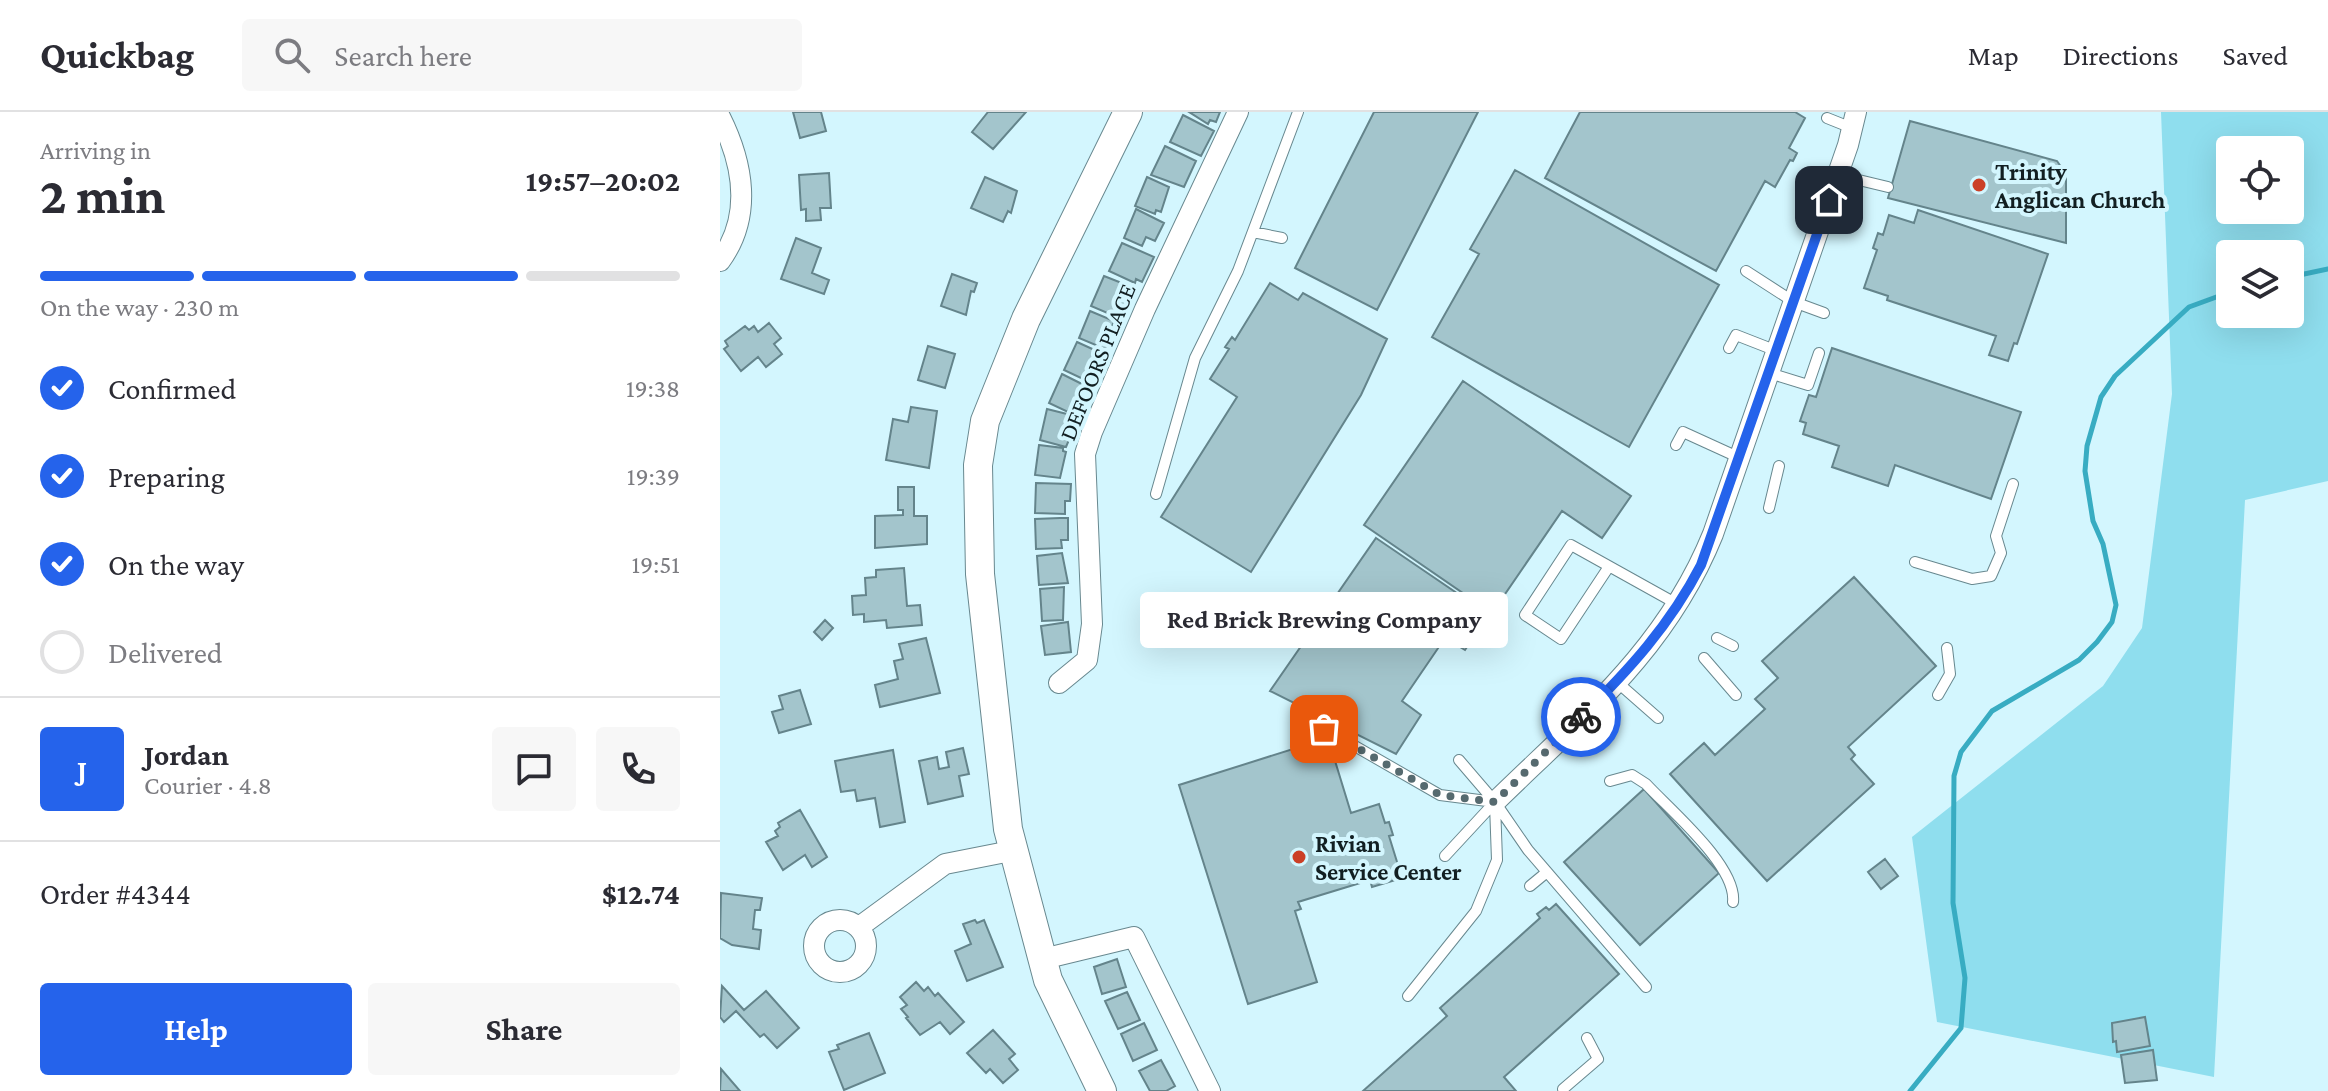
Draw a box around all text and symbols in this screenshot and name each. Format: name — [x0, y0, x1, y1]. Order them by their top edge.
search box — [242, 19, 802, 91]
icon: search — [270, 33, 314, 77]
text: Quickbag — [40, 34, 194, 76]
text: Search here — [334, 39, 472, 72]
text: Map — [1968, 40, 2019, 71]
text: Directions — [2063, 40, 2178, 71]
text: Saved — [2222, 40, 2288, 71]
text: Arriving in — [40, 136, 151, 165]
map controls — [2216, 136, 2304, 328]
button: locate — [2216, 136, 2304, 224]
place label: Trinity Anglican Church — [1994, 158, 2166, 213]
text: 19:57–20:02 — [526, 164, 680, 197]
text: 2 min — [40, 166, 165, 224]
pin — [1795, 166, 1863, 234]
marker: Trinity Anglican Church — [1970, 176, 1988, 194]
icon: home — [1807, 178, 1851, 222]
button: layers — [2216, 240, 2304, 328]
street label: DEFOORS PLACE — [1053, 280, 1141, 444]
text: On the way · 230 m — [40, 293, 239, 322]
icon: check — [40, 366, 84, 410]
text: Confirmed — [108, 372, 236, 405]
text: 19:38 — [626, 374, 680, 403]
icon: check — [40, 454, 84, 498]
text: Preparing — [108, 460, 225, 493]
text: 19:39 — [627, 462, 680, 491]
icon: check — [40, 542, 84, 586]
text: On the way — [108, 548, 244, 581]
text: 19:51 — [631, 550, 680, 579]
callout: Red Brick Brewing Company — [1140, 593, 1508, 649]
text: Red Brick Brewing Company — [1167, 605, 1481, 634]
text: Delivered — [108, 636, 223, 669]
courier — [1541, 677, 1621, 757]
pin — [1290, 695, 1358, 763]
icon: bike — [1559, 695, 1603, 739]
icon: bag — [1302, 707, 1346, 751]
button: chat — [492, 727, 576, 811]
button: phone — [596, 727, 680, 811]
text: Jordan — [144, 738, 229, 771]
text: J — [77, 753, 87, 786]
text: Courier · 4.8 — [144, 771, 272, 800]
place label: Rivian Service Center — [1315, 830, 1462, 885]
marker: Rivian Service Center — [1290, 848, 1308, 866]
text: Order #4344 — [40, 877, 191, 910]
text: $12.74 — [602, 877, 680, 910]
button: Help — [40, 983, 352, 1075]
button: Share — [368, 983, 680, 1075]

